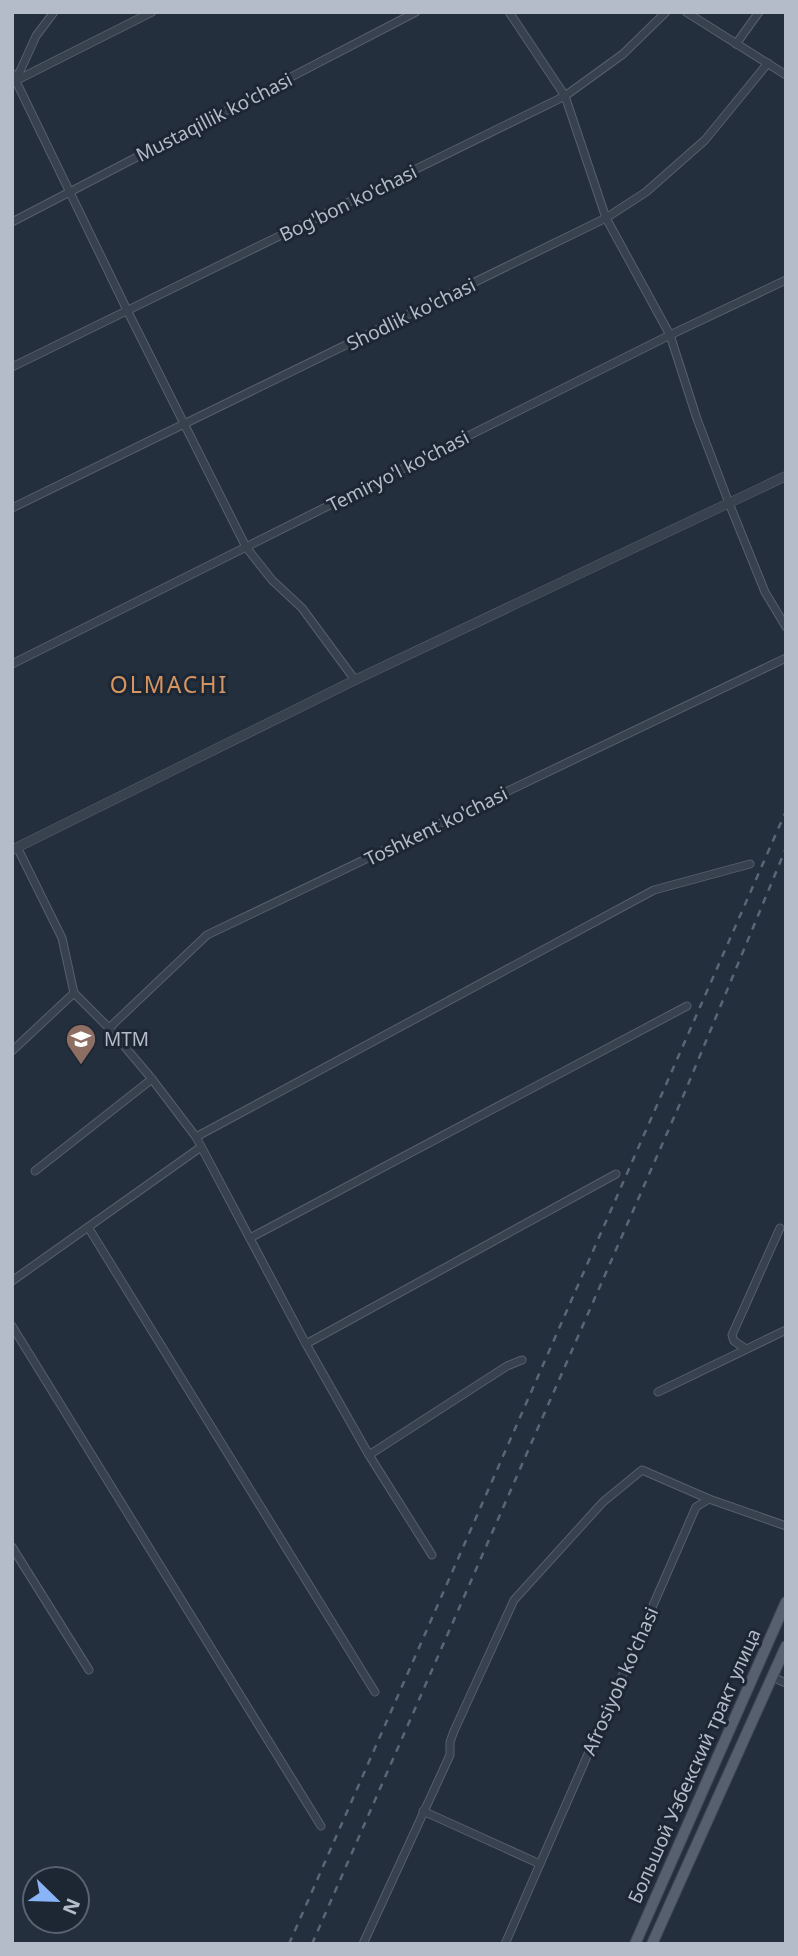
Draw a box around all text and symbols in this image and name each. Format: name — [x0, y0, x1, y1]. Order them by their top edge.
street label: Mustaqillik ko'chasi — [131, 66, 297, 168]
street label: Bog'bon ko'chasi — [275, 158, 421, 248]
street label: Shodlik ko'chasi — [342, 272, 480, 356]
street label: Temiryo'l ko'chasi — [323, 424, 473, 518]
district label: OLMACHI — [110, 668, 228, 700]
street label: Toshkent ko'chasi — [360, 780, 512, 872]
school or university icon: MTM — [64, 1022, 98, 1066]
place label: MTM — [104, 1026, 149, 1052]
street label: Afrosiyob ko'chasi — [576, 1603, 664, 1759]
street label: Большой Узбекский тракт улица — [621, 1624, 767, 1908]
north arrow — [21, 1865, 91, 1935]
text: N — [57, 1894, 87, 1919]

